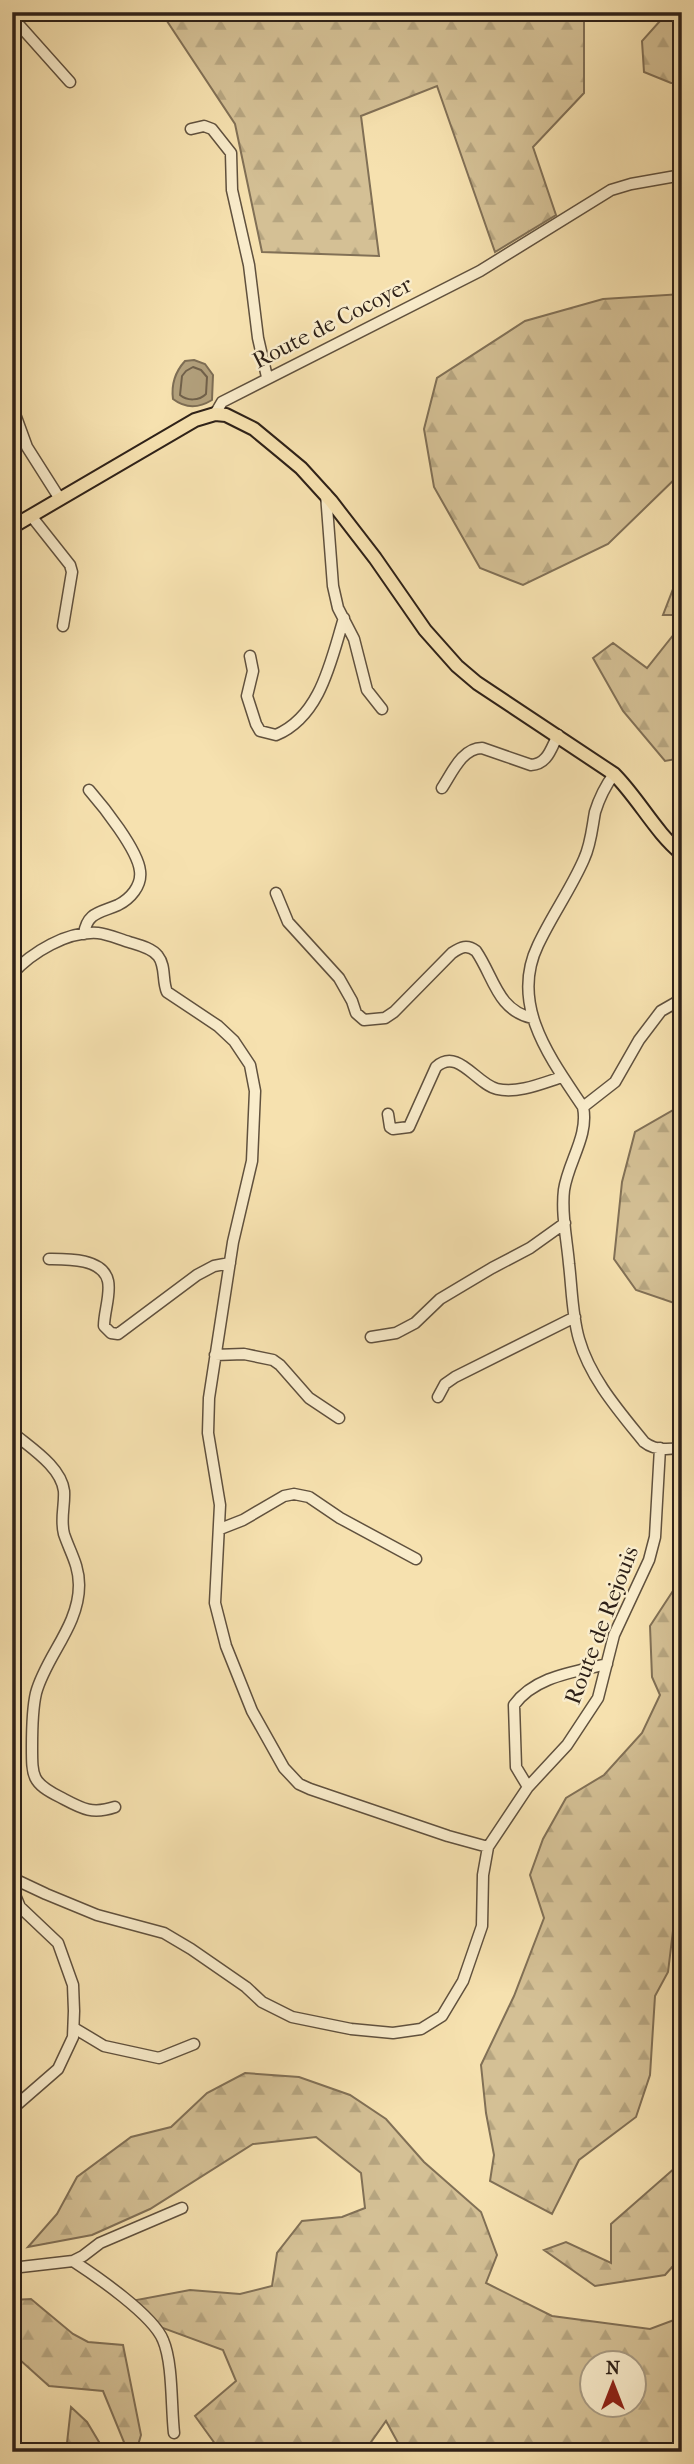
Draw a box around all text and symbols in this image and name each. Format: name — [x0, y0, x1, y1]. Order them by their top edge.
street label: Route de Cocoyer — [248, 271, 417, 374]
street label: Route de Rejouis — [559, 1542, 644, 1708]
north arrow — [578, 2348, 648, 2418]
text: N — [606, 2357, 621, 2379]

